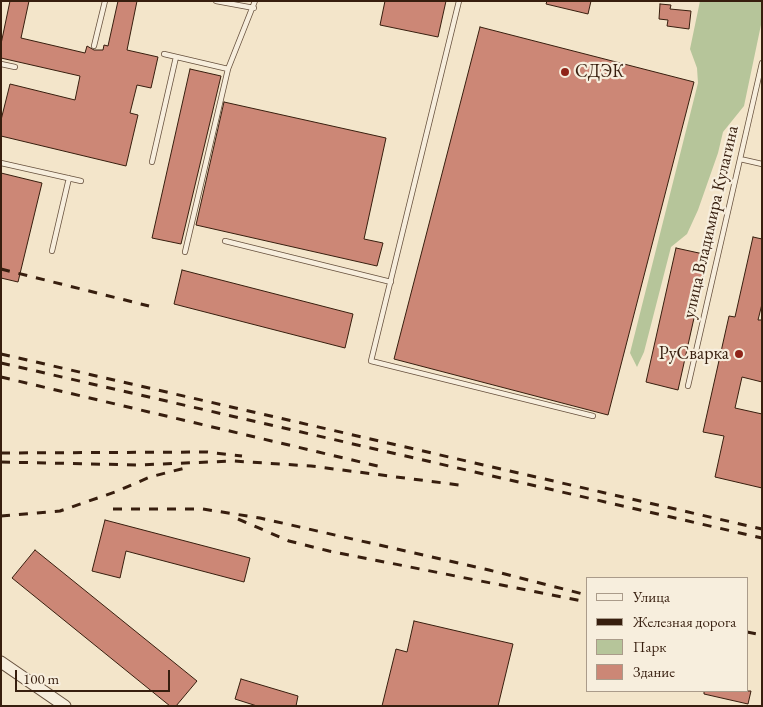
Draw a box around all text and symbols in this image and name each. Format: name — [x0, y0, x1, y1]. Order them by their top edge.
place label: СДЭК — [575, 61, 624, 83]
marker: СДЭК — [559, 66, 571, 78]
street label: улица Владимира Кулагина — [678, 124, 744, 320]
place label: РуСварка — [659, 343, 729, 365]
marker: РуСварка — [733, 348, 745, 360]
legend — [586, 577, 748, 692]
text: Улица — [633, 587, 670, 606]
text: Железная дорога — [633, 612, 736, 631]
text: Парк — [633, 637, 666, 656]
scale bar — [18, 660, 172, 692]
text: Здание — [633, 662, 675, 681]
text: 100 m — [23, 669, 59, 688]

